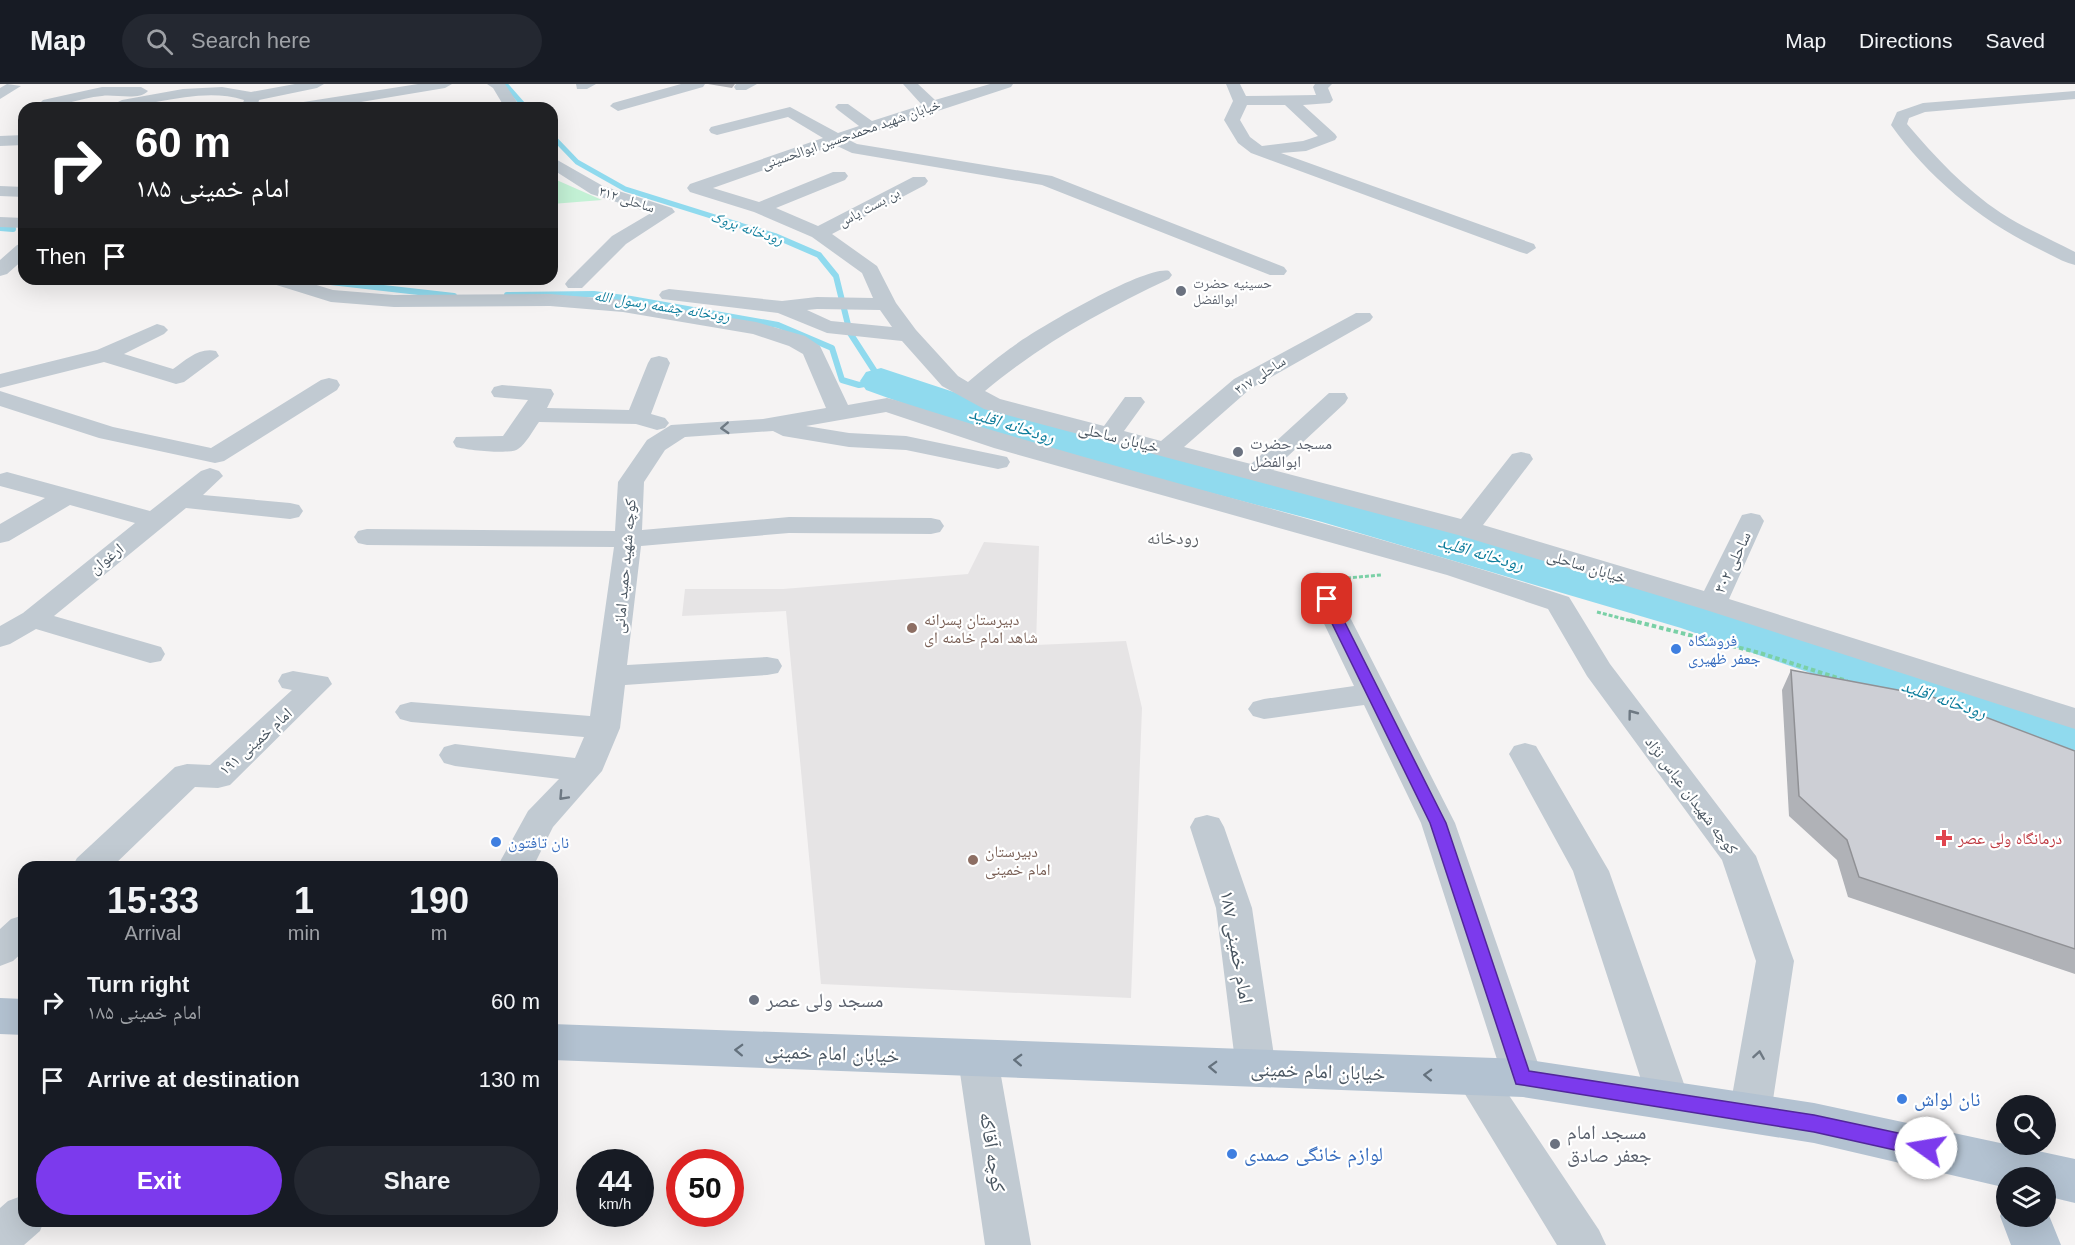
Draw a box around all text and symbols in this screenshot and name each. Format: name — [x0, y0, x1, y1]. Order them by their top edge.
search box — [122, 14, 542, 68]
text: Map — [30, 25, 86, 56]
icon: search — [143, 25, 176, 58]
text: Search here — [191, 28, 311, 53]
text: Map — [1785, 29, 1826, 52]
text: Directions — [1859, 29, 1952, 52]
text: Saved — [1985, 29, 2045, 52]
street label: خیابان شهید محمدحسین ابوالحسینی — [760, 96, 943, 173]
text: 60 m — [135, 119, 231, 166]
icon: right — [36, 126, 114, 204]
text: امام خمینی ۱۸۵ — [135, 173, 290, 203]
street label: ساحلی ۳۱۲ — [597, 183, 657, 216]
street label: بن بست یاس — [836, 184, 903, 231]
water label: رودخانه بروک — [708, 207, 786, 249]
icon: arrive — [98, 240, 131, 273]
text: Then — [36, 244, 86, 269]
place label: حسینیه حضرت ابوالفضل — [1193, 275, 1272, 308]
marker: حسینیه حضرت ابوالفضل — [1174, 284, 1188, 298]
water label: رودخانه چشمه رسول الله — [593, 286, 731, 326]
street label: ساحلی ۳۱۷ — [1232, 353, 1289, 398]
water label: رودخانه اقلید — [967, 403, 1057, 448]
street label: خیابان ساحلی — [1077, 419, 1161, 458]
one-way arrow — [721, 421, 730, 434]
place label: مسجد حضرت ابوالفضل — [1250, 435, 1332, 472]
marker: مسجد حضرت ابوالفضل — [1231, 445, 1245, 459]
street label: کوچه شهید حمید امانی — [610, 497, 641, 634]
district label: رودخانه — [1147, 528, 1199, 548]
street label: ساحلی ۳۰۲ — [1711, 529, 1756, 596]
water label: رودخانه اقلید — [1436, 531, 1526, 575]
street label: ارغوان — [86, 540, 128, 579]
street label: خیابان ساحلی — [1545, 546, 1629, 588]
pin — [1301, 573, 1352, 624]
icon: arrive — [1310, 582, 1343, 615]
place label: دبیرستان پسرانه شاهد امام خامنه ای — [924, 611, 1038, 648]
marker: دبیرستان پسرانه شاهد امام خامنه ای — [905, 621, 919, 635]
place label: فروشگاه جعفر ظهیری — [1688, 632, 1761, 669]
marker: فروشگاه جعفر ظهیری — [1669, 642, 1683, 656]
water label: رودخانه اقلید — [1899, 675, 1989, 723]
street label: امام خمینی ۱۹۱ — [216, 704, 296, 780]
one-way arrow — [1628, 710, 1639, 721]
street label: کوچه شهیدان عباس نژاد — [1640, 733, 1741, 859]
one-way arrow — [559, 789, 570, 800]
marker: درمانگاه ولی عصر — [1935, 829, 1953, 847]
place label: درمانگاه ولی عصر — [1957, 830, 2062, 849]
place label: نان تافتون — [508, 834, 569, 853]
marker: نان تافتون — [489, 835, 503, 849]
place label: دبیرستان امام خمینی — [985, 843, 1051, 880]
marker: دبیرستان امام خمینی — [966, 853, 980, 867]
text: 15:33 — [107, 880, 199, 921]
text: 1 — [294, 880, 314, 921]
text: 190 — [409, 880, 469, 921]
street label: امام خمینی ۱۸۷ — [1213, 889, 1258, 1006]
text: Arrival — [125, 922, 181, 944]
text: min — [288, 922, 320, 944]
text: m — [431, 922, 447, 944]
text: Turn right — [87, 972, 189, 997]
icon: right — [36, 986, 69, 1019]
text: 60 m — [491, 989, 540, 1014]
place label: مسجد ولی عصر — [765, 989, 883, 1012]
marker: مسجد ولی عصر — [747, 993, 761, 1007]
text: امام خمینی ۱۸۵ — [87, 1001, 202, 1023]
street label: خیابان امام خمینی — [764, 1040, 900, 1069]
one-way arrow — [734, 1043, 743, 1056]
one-way arrow — [1753, 1051, 1765, 1060]
one-way arrow — [1013, 1054, 1022, 1067]
street label: خیابان امام خمینی — [1250, 1058, 1386, 1087]
one-way arrow — [1208, 1061, 1217, 1073]
icon: arrive — [36, 1064, 69, 1097]
text: Arrive at destination — [87, 1067, 300, 1092]
text: 130 m — [479, 1067, 540, 1092]
one-way arrow — [1424, 1068, 1433, 1081]
place label: نان لواش — [1914, 1088, 1980, 1111]
marker: نان لواش — [1895, 1092, 1909, 1106]
map controls — [1996, 1095, 2056, 1227]
button: search — [1996, 1095, 2056, 1155]
street label: کوچه آقاکه — [975, 1111, 1010, 1194]
position arrow — [1894, 1116, 1958, 1180]
place label: مسجد امام جعفر صادق — [1567, 1121, 1652, 1167]
marker: مسجد امام جعفر صادق — [1548, 1137, 1562, 1151]
place label: لوازم خانگی صمدی — [1244, 1143, 1383, 1168]
button: Exit — [36, 1146, 282, 1215]
button: Share — [294, 1146, 540, 1215]
marker: لوازم خانگی صمدی — [1225, 1147, 1239, 1161]
speed limit sign: 50 — [666, 1149, 744, 1227]
text: 44 — [598, 1164, 632, 1197]
button: layers — [1996, 1167, 2056, 1227]
text: km/h — [599, 1195, 631, 1212]

